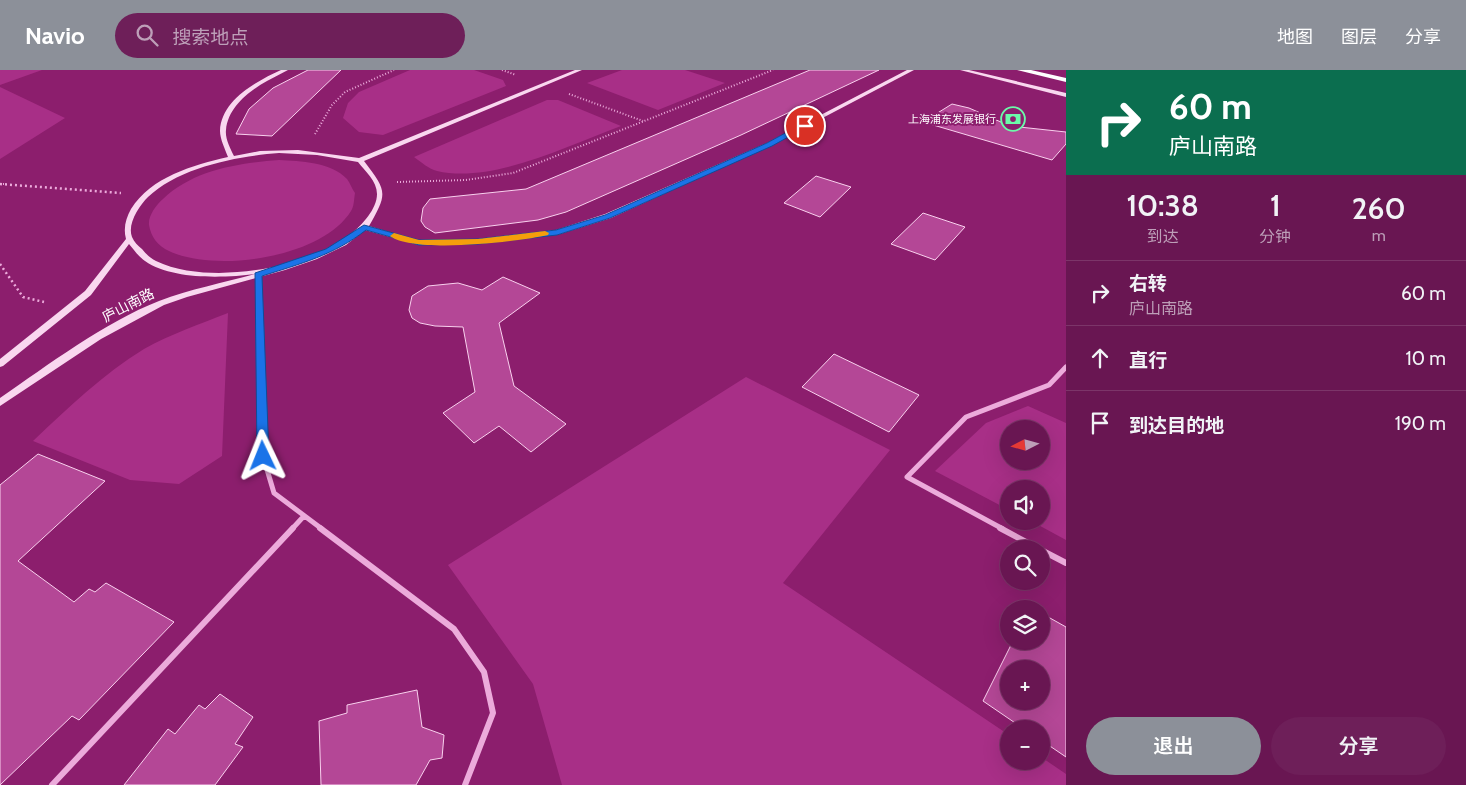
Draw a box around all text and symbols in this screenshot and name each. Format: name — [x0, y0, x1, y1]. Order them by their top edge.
search box — [115, 13, 465, 58]
text: Navio — [25, 21, 85, 50]
icon: search — [133, 21, 161, 49]
text: 搜索地点 — [173, 26, 249, 49]
text: 地图 — [1277, 26, 1313, 48]
text: 图层 — [1341, 26, 1377, 48]
text: 分享 — [1405, 26, 1441, 48]
text: 60 m — [1169, 85, 1252, 128]
icon: right — [1086, 90, 1151, 155]
pin — [784, 105, 826, 147]
bank icon: 上海浦东发展银行 — [1000, 106, 1026, 132]
icon: arrive — [791, 112, 819, 140]
place label: 上海浦东发展银行 — [908, 112, 996, 126]
text: 庐山南路 — [1169, 133, 1257, 160]
text: 10:38 — [1126, 187, 1199, 224]
text: 1 — [1270, 187, 1281, 224]
text: 260 — [1352, 190, 1406, 227]
text: m — [1372, 226, 1386, 245]
text: 到达 — [1147, 227, 1179, 246]
text: 分钟 — [1259, 227, 1291, 246]
text: 右转 — [1129, 272, 1167, 295]
icon: right — [1086, 279, 1114, 307]
text: 60 m — [1401, 282, 1446, 305]
street label: 庐山南路 — [99, 284, 157, 326]
text: 庐山南路 — [1129, 299, 1193, 318]
icon: ahead — [1086, 344, 1114, 372]
text: 10 m — [1406, 347, 1446, 370]
text: 直行 — [1129, 349, 1167, 372]
icon: arrive — [1086, 409, 1114, 437]
text: 190 m — [1395, 412, 1446, 435]
text: 到达目的地 — [1129, 414, 1224, 437]
north arrow — [1000, 420, 1050, 470]
map controls — [1000, 420, 1050, 770]
position arrow — [236, 429, 288, 481]
button: sound — [1000, 480, 1050, 530]
button: search — [1000, 540, 1050, 590]
button: layers — [1000, 600, 1050, 650]
button: + — [1000, 660, 1050, 710]
button: 退出 — [1086, 717, 1261, 775]
button: 分享 — [1271, 717, 1446, 775]
button: − — [1000, 720, 1050, 770]

